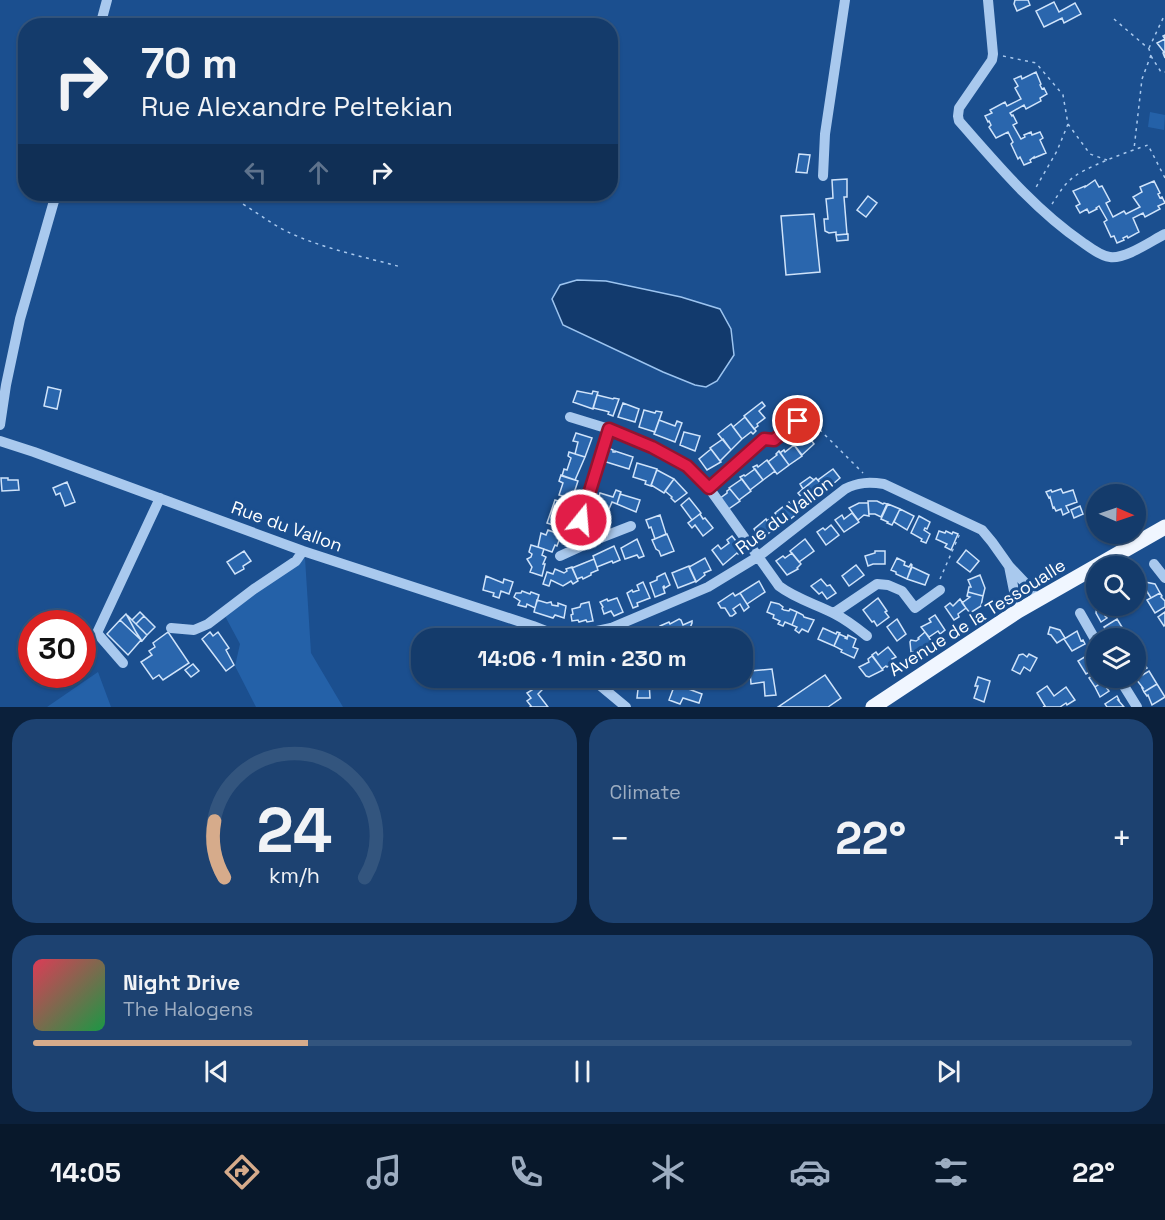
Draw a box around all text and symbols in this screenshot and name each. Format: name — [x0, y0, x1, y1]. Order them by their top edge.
text: 70 m — [141, 37, 238, 90]
icon: right — [42, 42, 120, 120]
text: Rue Alexandre Peltekian — [141, 89, 453, 124]
icon: left — [239, 156, 272, 189]
icon: ahead — [302, 156, 335, 189]
icon: right — [365, 156, 398, 189]
pin — [772, 395, 823, 446]
icon: arrive — [781, 404, 814, 437]
street label: Rue du Vallon — [731, 471, 837, 559]
north arrow — [1086, 484, 1146, 544]
map controls — [1086, 484, 1146, 688]
position arrow — [549, 488, 613, 552]
street label: Rue du Vallon — [228, 495, 346, 557]
street label: Avenue de la Tessoualle — [884, 553, 1070, 681]
button: search — [1086, 556, 1146, 616]
speed limit sign: 30 — [18, 610, 96, 688]
button: layers — [1086, 628, 1146, 688]
text: 14:06 · 1 min · 230 m — [477, 644, 687, 672]
text: Climate — [610, 779, 681, 805]
text: 24 — [256, 791, 332, 870]
text: 22° — [835, 810, 906, 867]
text: − — [610, 818, 630, 860]
text: + — [1112, 818, 1132, 860]
text: km/h — [269, 862, 320, 889]
text: Night Drive — [123, 968, 240, 996]
text: The Halogens — [123, 996, 253, 1022]
icon: previous — [200, 1055, 233, 1088]
icon: pause — [566, 1055, 599, 1088]
icon: next — [932, 1055, 965, 1088]
icon: directions — [221, 1151, 263, 1193]
icon: music — [363, 1151, 405, 1193]
icon: phone — [505, 1151, 547, 1193]
icon: climate — [647, 1151, 689, 1193]
icon: car — [789, 1151, 831, 1193]
icon: filters — [930, 1151, 972, 1193]
text: 14:05 — [50, 1155, 121, 1190]
text: 22° — [1072, 1155, 1115, 1190]

